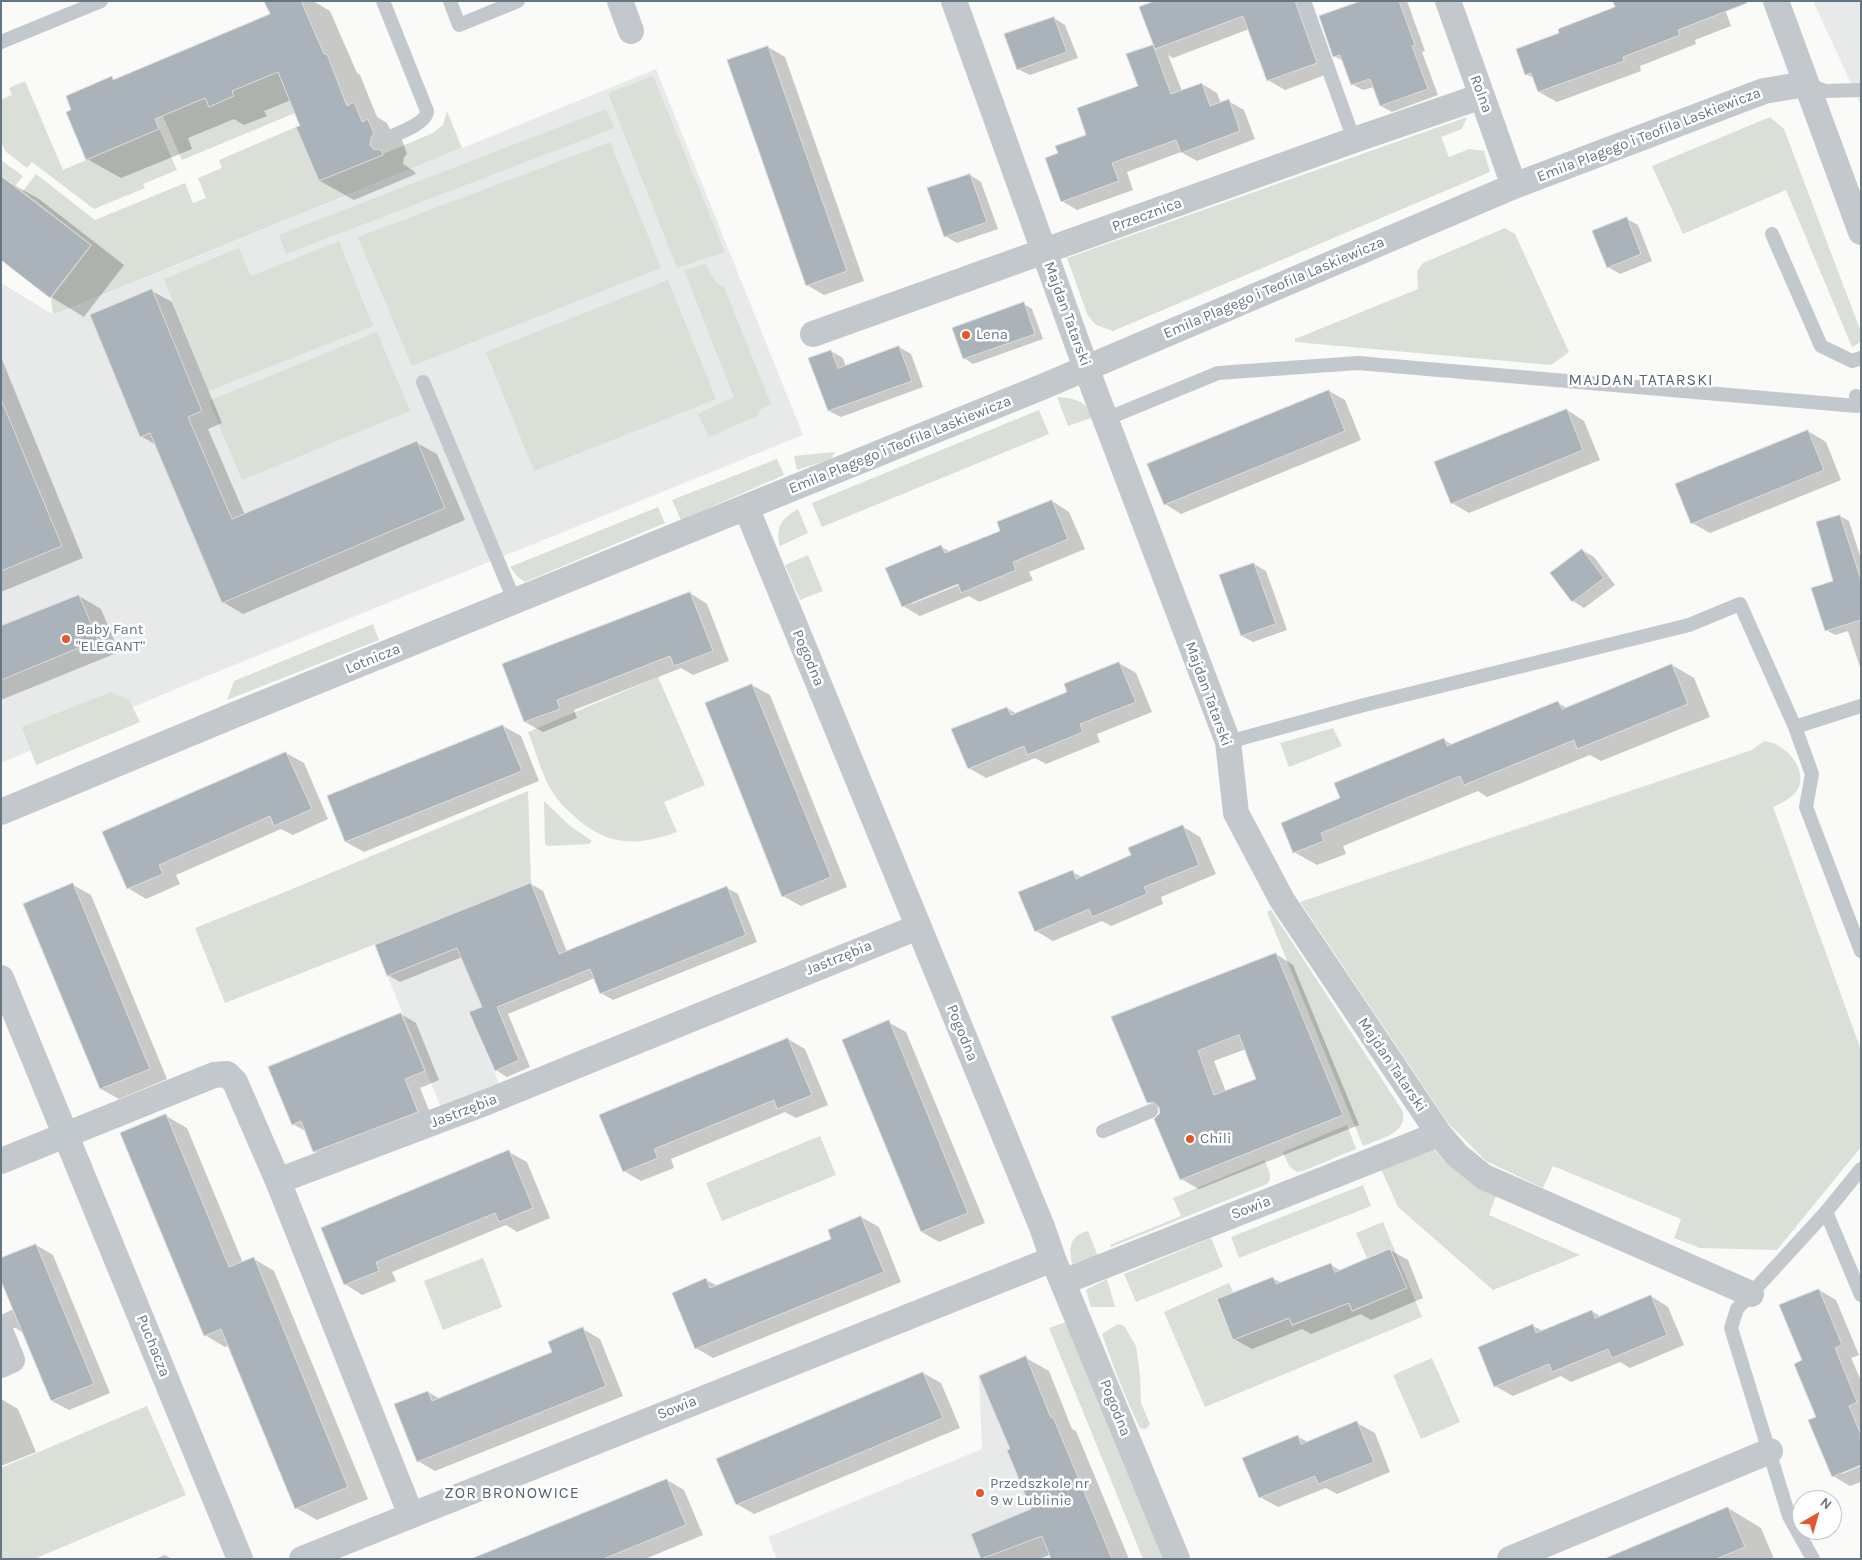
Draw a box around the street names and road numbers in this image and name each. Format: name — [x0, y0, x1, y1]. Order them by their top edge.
street label: Rolna — [1466, 73, 1496, 115]
street label: Emila Plagego i Teofila Laskiewicza — [1535, 84, 1763, 186]
street label: Przecznica — [1110, 194, 1184, 236]
street label: Emila Plagego i Teofila Laskiewicza — [1161, 233, 1387, 343]
street label: Majdan Tatarski — [1040, 259, 1094, 369]
street label: Emila Plagego i Teofila Laskiewicza — [786, 392, 1014, 498]
street label: Pogodna — [788, 627, 828, 689]
street label: Majdan Tatarski — [1181, 639, 1235, 749]
street label: Lotnicza — [343, 640, 403, 678]
street label: Jastrzębia — [803, 937, 875, 979]
street label: Pogodna — [943, 1002, 981, 1064]
street label: Majdan Tatarski — [1354, 1014, 1430, 1116]
street label: Jastrzębia — [428, 1090, 500, 1132]
street label: Sowia — [1229, 1192, 1273, 1224]
street label: Puchacza — [132, 1312, 174, 1380]
street label: Pogodna — [1096, 1377, 1134, 1439]
street label: Sowia — [655, 1392, 699, 1424]

